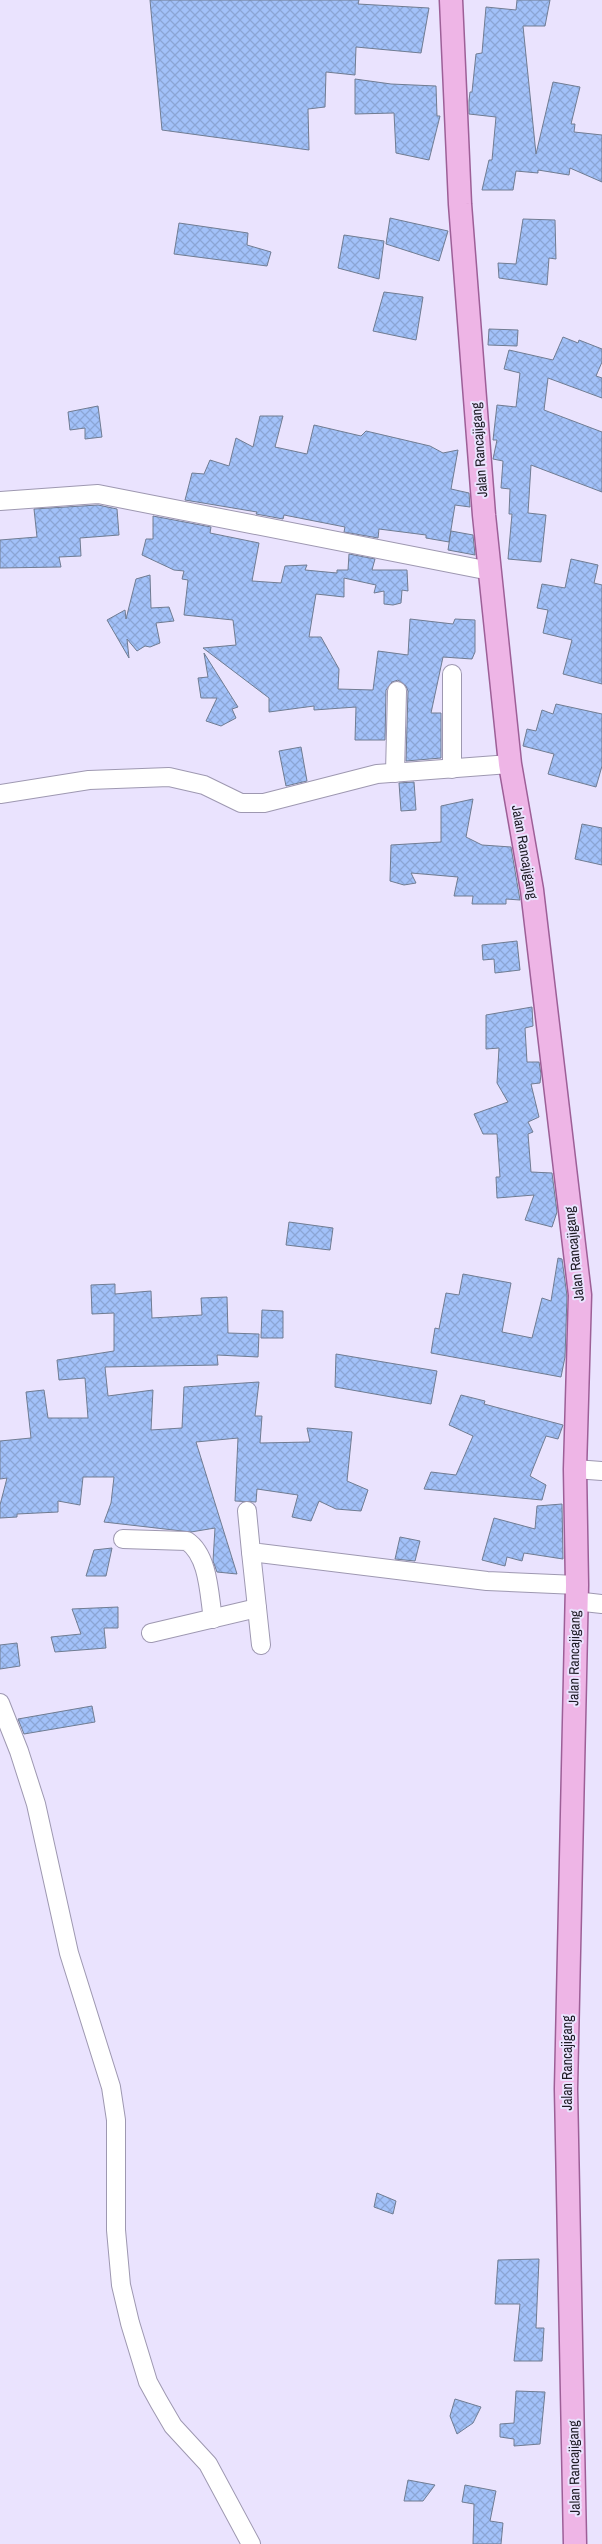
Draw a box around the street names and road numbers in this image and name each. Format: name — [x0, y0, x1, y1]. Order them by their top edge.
street label: Jalan Rancajigang — [467, 401, 491, 498]
street label: Jalan Rancajigang — [508, 804, 542, 901]
street label: Jalan Rancajigang — [560, 1205, 588, 1302]
street label: Jalan Rancajigang — [564, 1610, 584, 1706]
street label: Jalan Rancajigang — [558, 2015, 576, 2111]
street label: Jalan Rancajigang — [564, 2420, 584, 2516]

